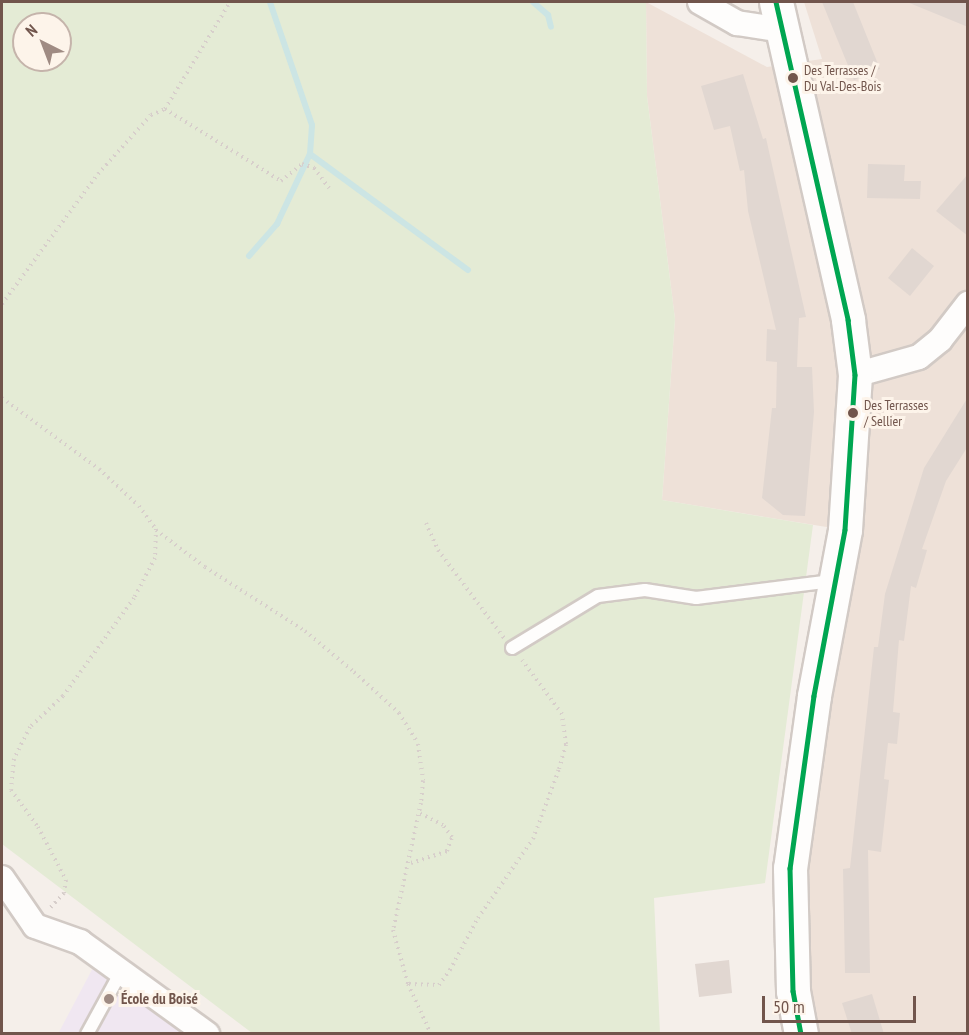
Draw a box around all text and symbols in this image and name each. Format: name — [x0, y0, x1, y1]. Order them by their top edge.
north arrow — [12, 12, 72, 72]
text: N — [21, 20, 41, 40]
place label: Des Terrasses / Du Val-Des-Bois — [804, 62, 882, 94]
marker: Des Terrasses / Du Val-Des-Bois — [787, 72, 799, 84]
place label: Des Terrasses / Sellier — [864, 397, 929, 430]
marker: Des Terrasses / Sellier — [847, 407, 859, 419]
scale bar — [765, 984, 920, 1022]
place label: École du Boisé — [121, 990, 198, 1008]
marker: École du Boisé — [102, 992, 116, 1006]
text: 50 m — [773, 995, 805, 1018]

